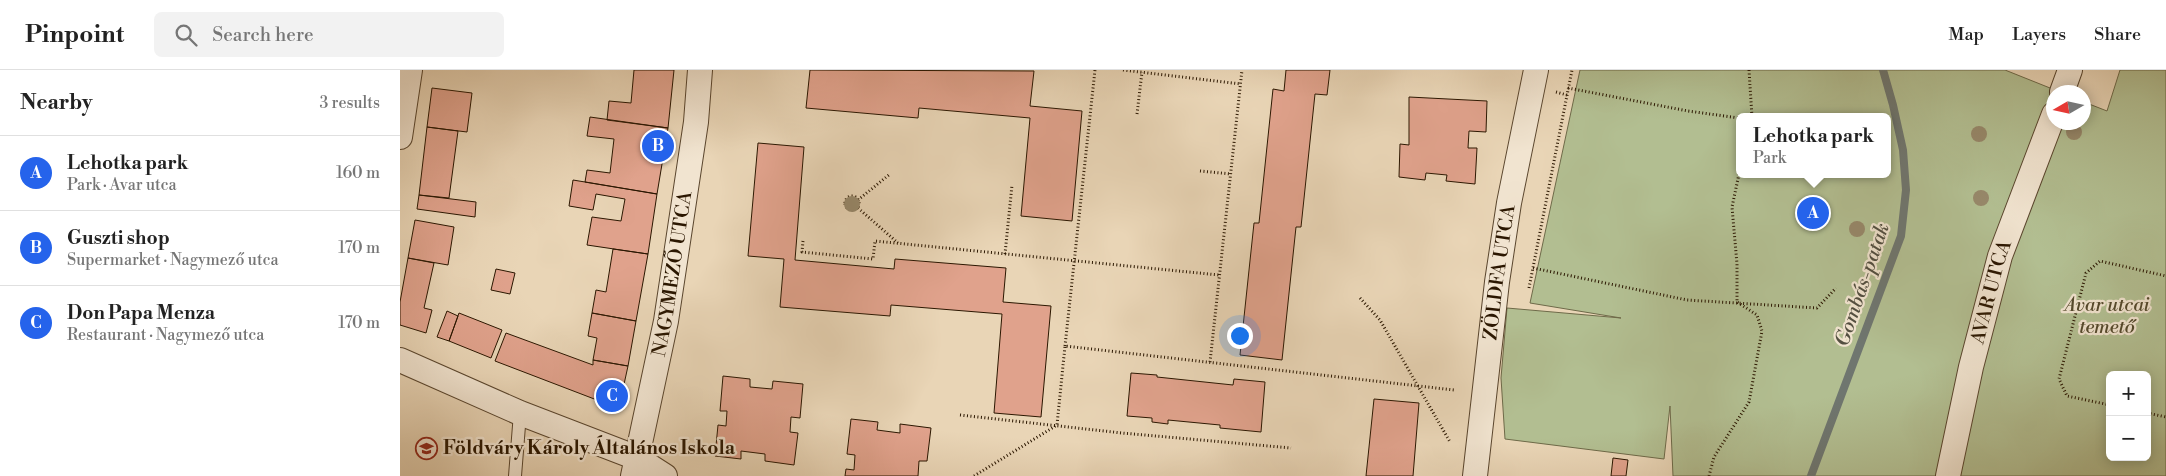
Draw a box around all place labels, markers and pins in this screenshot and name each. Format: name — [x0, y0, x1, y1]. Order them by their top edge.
pin: B — [642, 127, 674, 165]
pin: A — [1797, 194, 1829, 232]
pin: C — [596, 377, 628, 415]
place label: Földváry Károly Általános Iskola — [443, 435, 736, 460]
school or university icon: Földváry Károly Általános Iskola — [415, 436, 439, 460]

